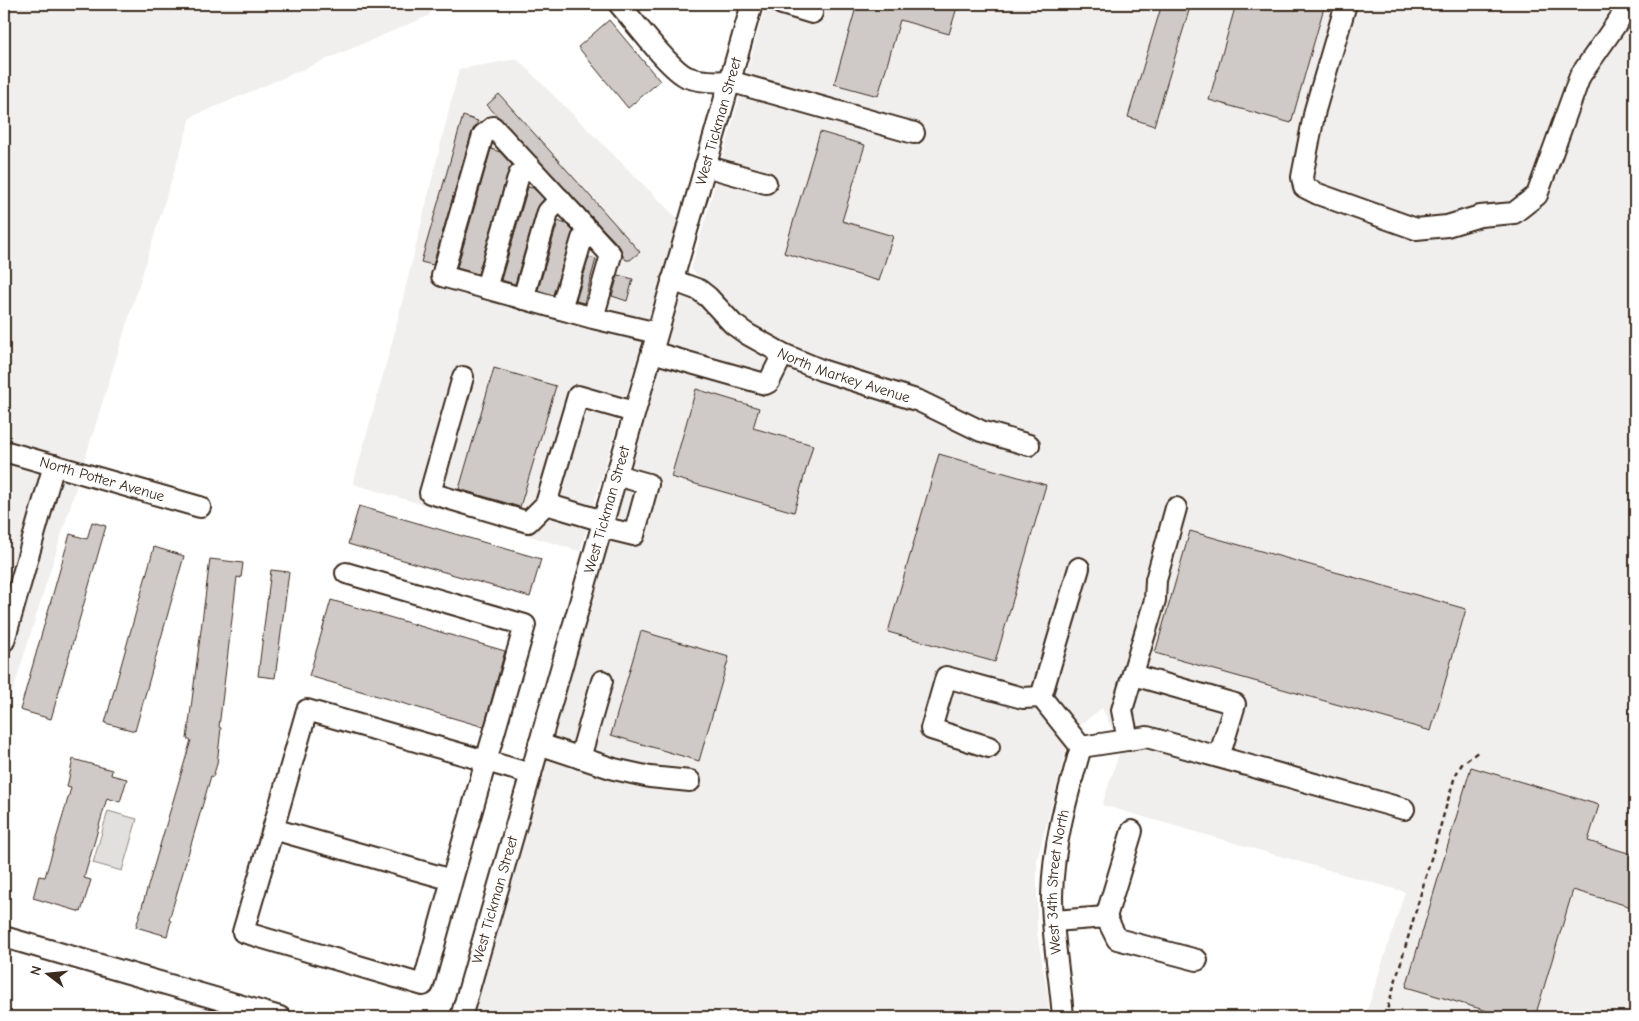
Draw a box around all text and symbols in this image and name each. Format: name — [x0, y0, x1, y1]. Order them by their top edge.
street label: West Tickman Street — [691, 55, 745, 187]
street label: North Markey Avenue — [774, 344, 913, 407]
street label: West Tickman Street — [580, 443, 634, 575]
street label: North Potter Avenue — [38, 453, 167, 506]
street label: West 34th Street North — [1043, 808, 1073, 955]
street label: West Tickman Street — [468, 833, 522, 966]
north arrow — [22, 948, 72, 998]
text: N — [27, 964, 45, 977]

